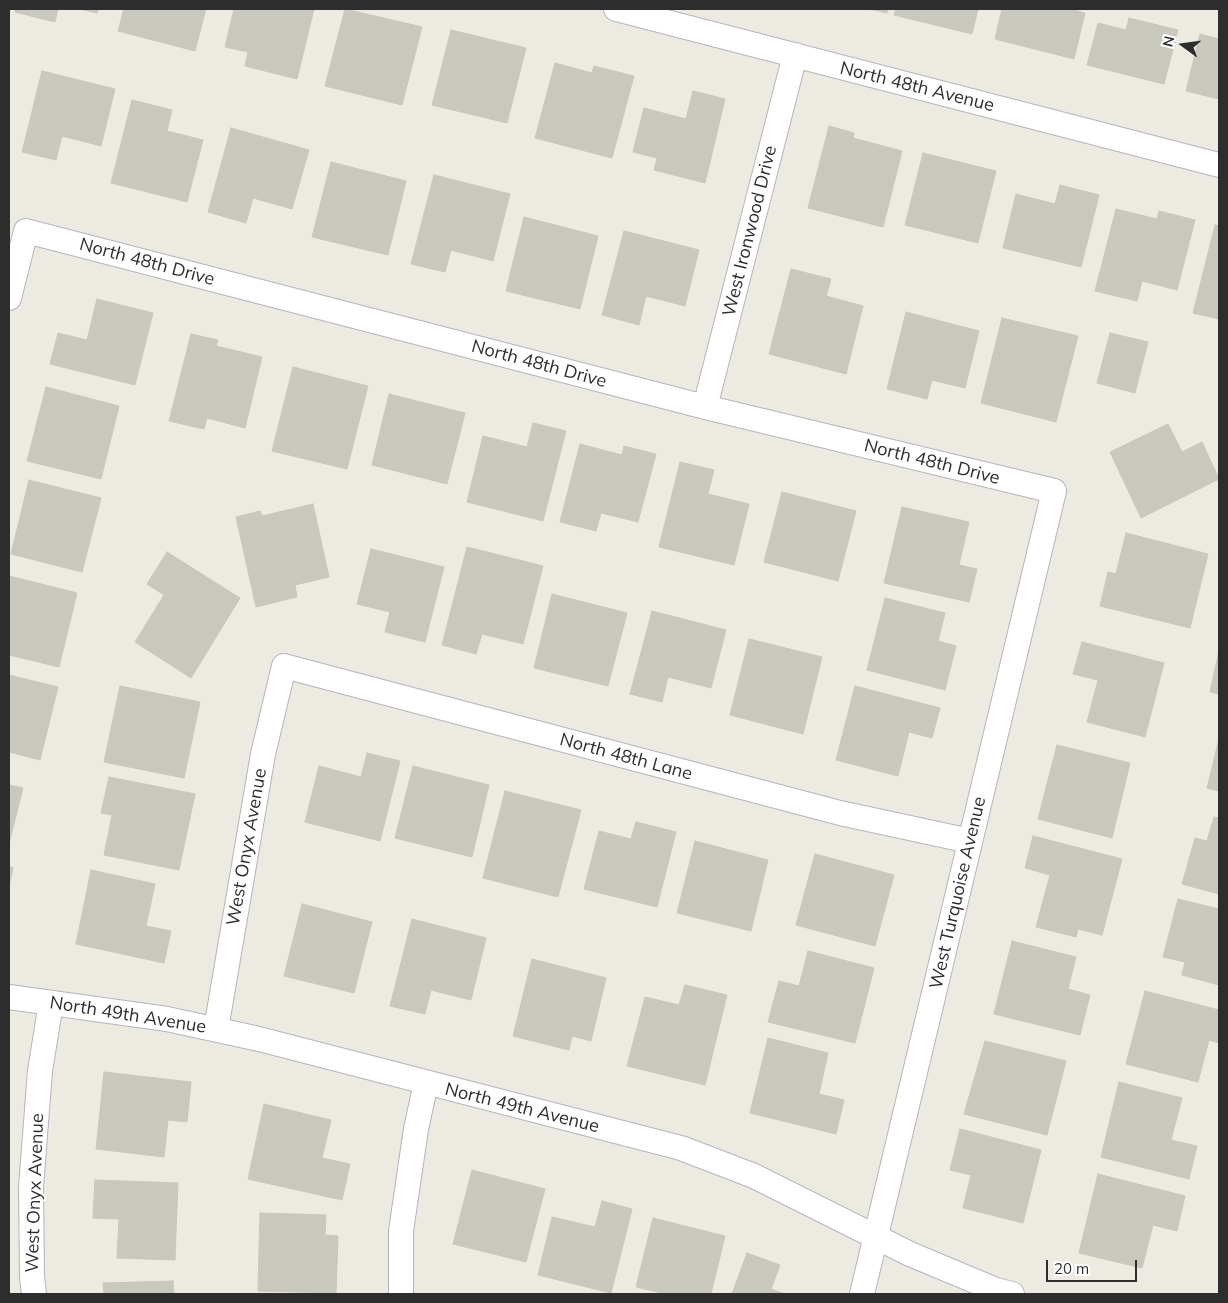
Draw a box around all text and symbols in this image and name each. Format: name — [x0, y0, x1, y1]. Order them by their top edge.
north arrow — [1158, 20, 1208, 70]
text: N — [1158, 34, 1178, 49]
street label: North 48th Avenue — [838, 57, 996, 117]
street label: West Ironwood Drive — [718, 143, 782, 319]
street label: North 48th Drive — [77, 234, 217, 290]
street label: North 48th Drive — [469, 336, 609, 392]
street label: North 48th Drive — [862, 435, 1002, 489]
street label: North 48th Lane — [557, 729, 695, 785]
street label: West Onyx Avenue — [223, 767, 271, 927]
street label: West Turquoise Avenue — [925, 795, 991, 991]
street label: North 49th Avenue — [48, 992, 208, 1038]
street label: North 49th Avenue — [443, 1078, 601, 1138]
street label: West Onyx Avenue — [21, 1113, 49, 1273]
scale bar — [1048, 1250, 1139, 1282]
text: 20 m — [1054, 1259, 1089, 1278]

